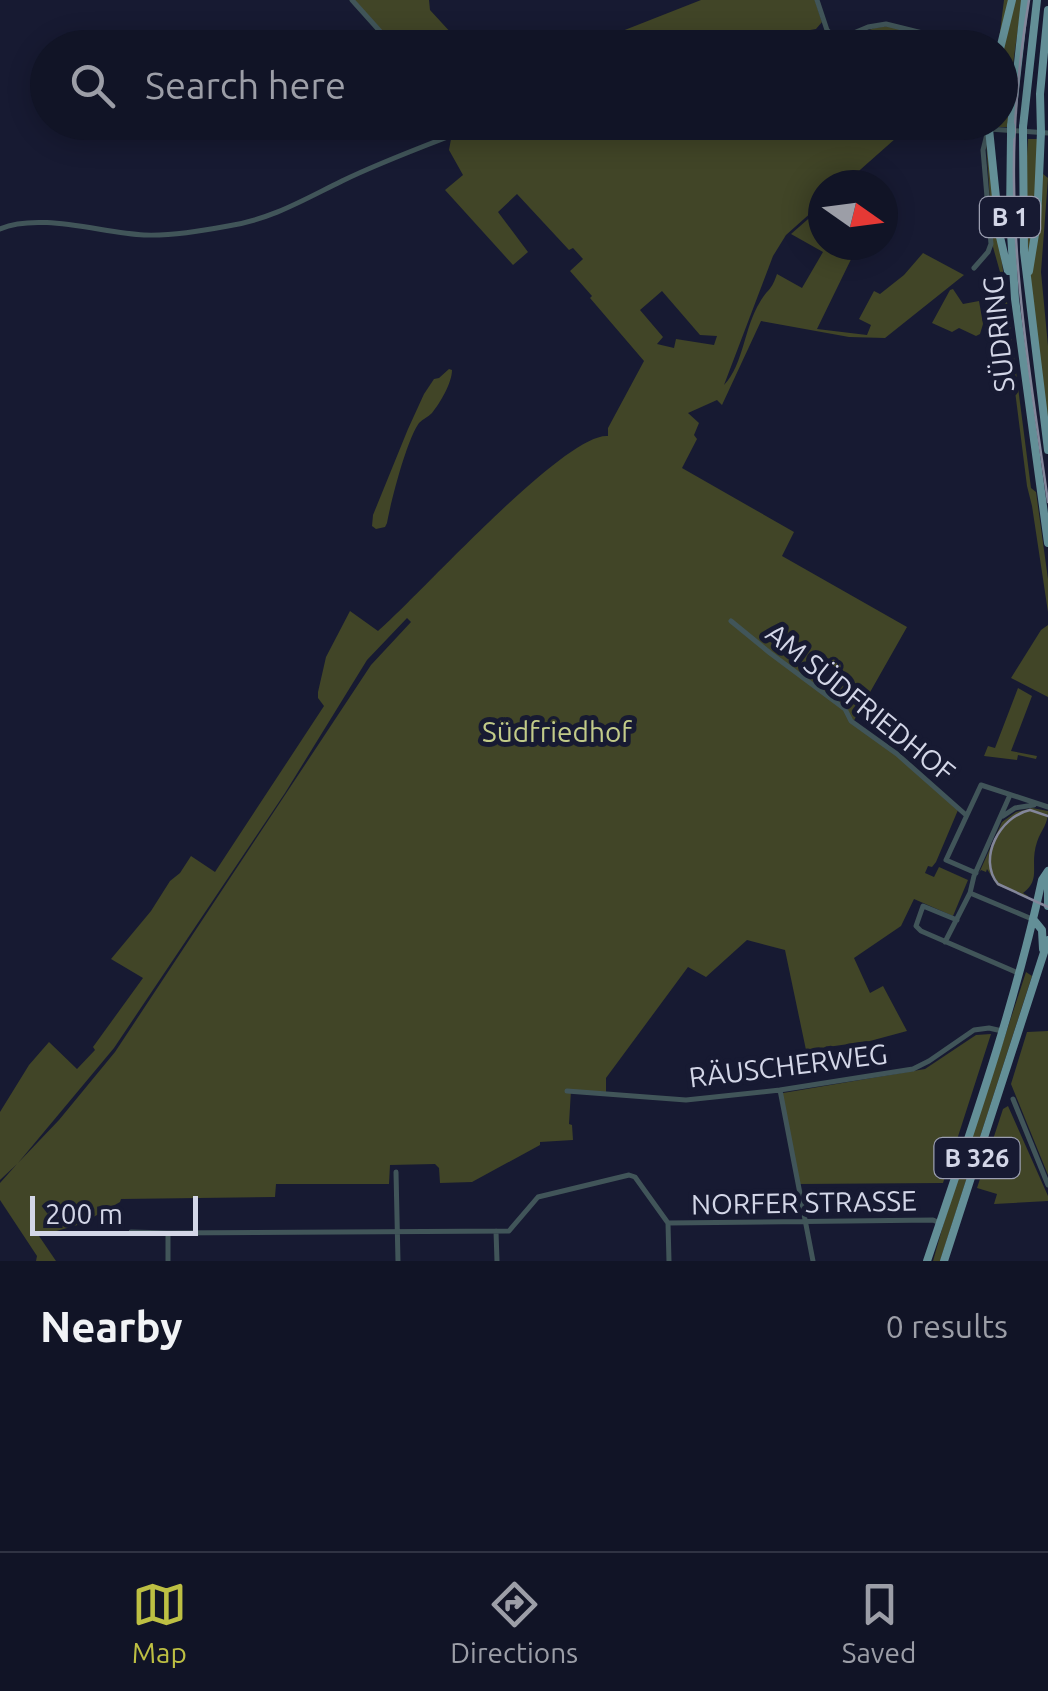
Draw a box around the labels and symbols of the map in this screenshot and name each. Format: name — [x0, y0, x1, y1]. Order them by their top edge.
north arrow — [808, 170, 898, 260]
road number: B 1 — [980, 197, 1040, 237]
street label: SÜDRING — [976, 274, 1020, 394]
street label: AM SÜDFRIEDHOF — [761, 617, 961, 787]
park label: Südfriedhof — [482, 716, 632, 747]
street label: RÄUSCHERWEG — [687, 1037, 889, 1093]
road number: B 326 — [934, 1138, 1020, 1178]
street label: NORFER STRASSE — [691, 1185, 917, 1219]
scale bar — [30, 1191, 198, 1236]

